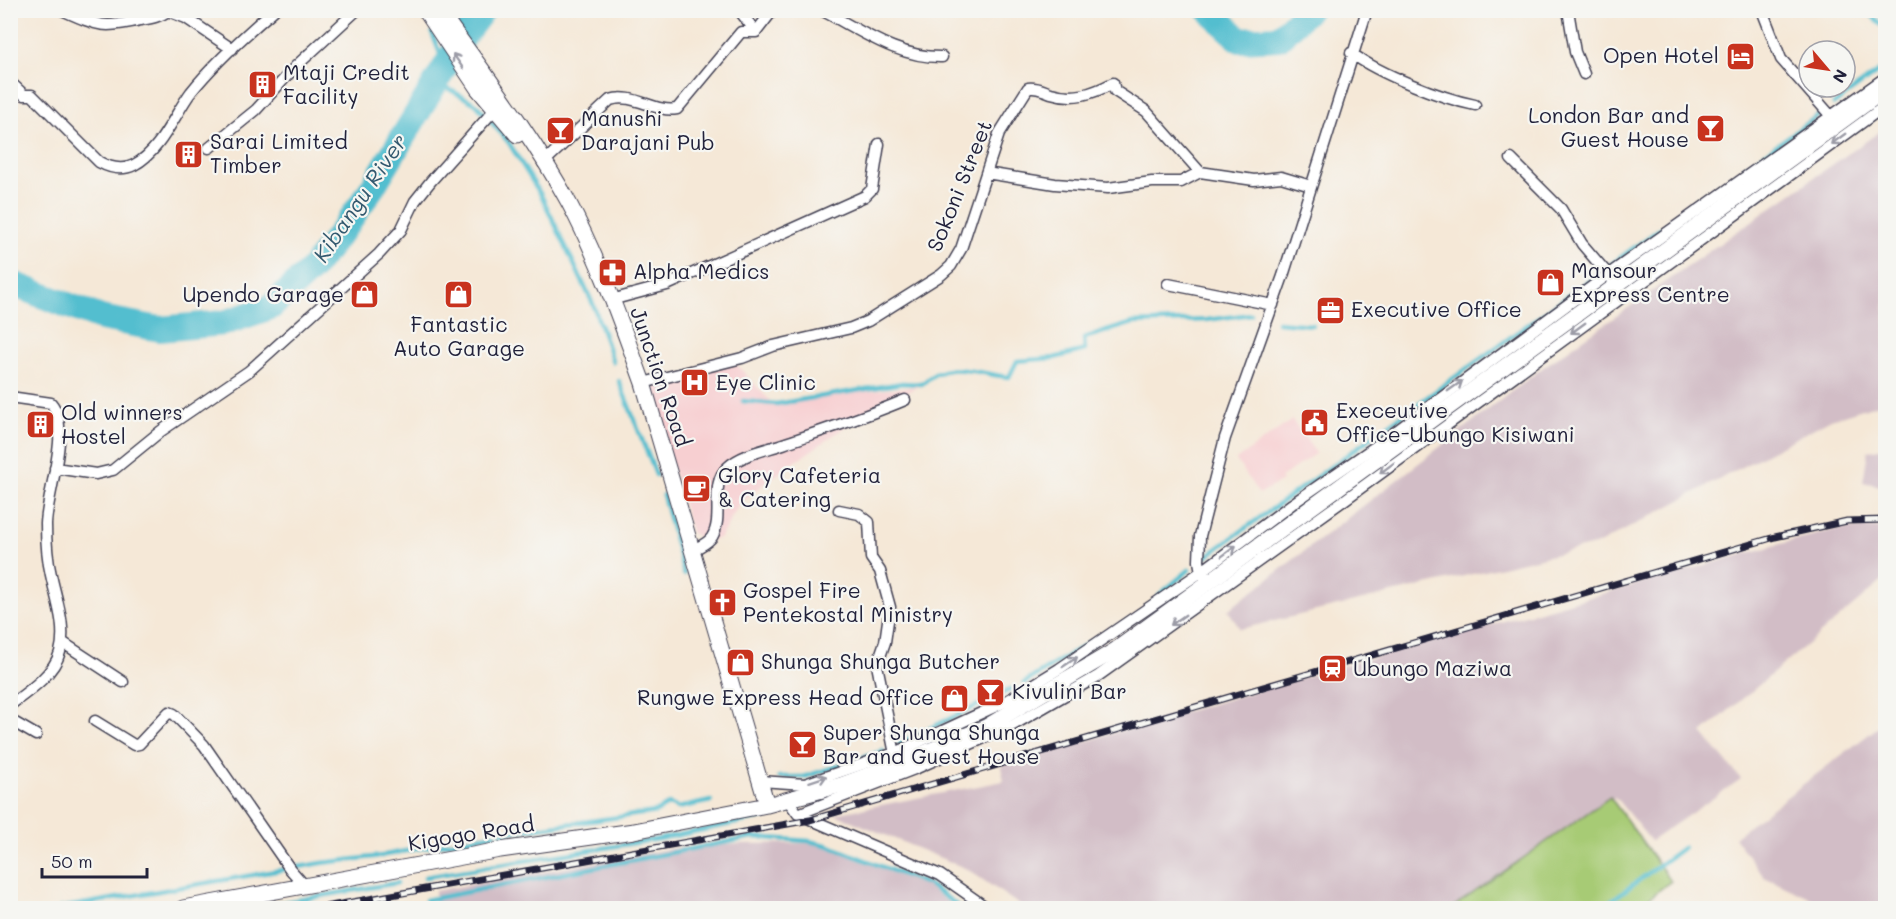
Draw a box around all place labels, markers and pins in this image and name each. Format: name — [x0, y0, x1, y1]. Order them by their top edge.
hotel icon: Open Hotel — [1724, 40, 1756, 72]
place label: Open Hotel — [1603, 41, 1719, 68]
place label: Mtaji Credit Facility — [283, 58, 410, 109]
building icon: Mtaji Credit Facility — [246, 69, 278, 101]
place label: London Bar and Guest House — [1528, 101, 1689, 152]
place label: Manushi Darajani Pub — [581, 104, 715, 155]
bar icon: London Bar and Guest House — [1694, 112, 1726, 144]
bar icon: Manushi Darajani Pub — [544, 115, 576, 147]
place label: Sarai Limited Timber — [210, 127, 348, 178]
building icon: Sarai Limited Timber — [173, 138, 205, 170]
pharmacy icon: Alpha Medics — [596, 256, 628, 288]
place label: Mansour Express Centre — [1571, 256, 1730, 307]
place label: Alpha Medics — [633, 257, 769, 284]
shop icon: Mansour Express Centre — [1534, 267, 1566, 299]
shop icon: Fantastic Auto Garage — [443, 278, 475, 310]
shop icon: Upendo Garage — [349, 279, 381, 311]
place label: Upendo Garage — [182, 280, 344, 307]
office icon: Executive Office — [1314, 294, 1346, 326]
place label: Executive Office — [1351, 295, 1522, 322]
place label: Fantastic Auto Garage — [393, 310, 525, 361]
hospital icon: Eye Clinic — [679, 367, 711, 399]
place label: Eye Clinic — [716, 368, 816, 395]
place label: Execeutive Office-Ubungo Kisiwani — [1336, 396, 1575, 447]
place label: Old winners Hostel — [61, 398, 183, 449]
public building icon: Execeutive Office-Ubungo Kisiwani — [1299, 407, 1331, 439]
building icon: Old winners Hostel — [24, 409, 56, 441]
place label: Glory Cafeteria & Catering — [718, 461, 881, 512]
cafe icon: Glory Cafeteria & Catering — [681, 472, 713, 504]
place label: Gospel Fire Pentekostal Ministry — [743, 576, 953, 627]
church icon: Gospel Fire Pentekostal Ministry — [706, 587, 738, 619]
shop icon: Shunga Shunga Butcher — [724, 646, 756, 678]
place label: Shunga Shunga Butcher — [761, 647, 1000, 674]
station icon: Ubungo Maziwa — [1316, 653, 1348, 685]
place label: Ubungo Maziwa — [1353, 654, 1512, 681]
bar icon: Kivulini Bar — [975, 676, 1007, 708]
place label: Kivulini Bar — [1012, 677, 1127, 704]
shop icon: Rungwe Express Head Office — [939, 682, 971, 714]
place label: Rungwe Express Head Office — [637, 683, 934, 710]
place label: Super Shunga Shunga Bar and Guest House — [823, 718, 1040, 769]
bar icon: Super Shunga Shunga Bar and Guest House — [786, 729, 818, 761]

